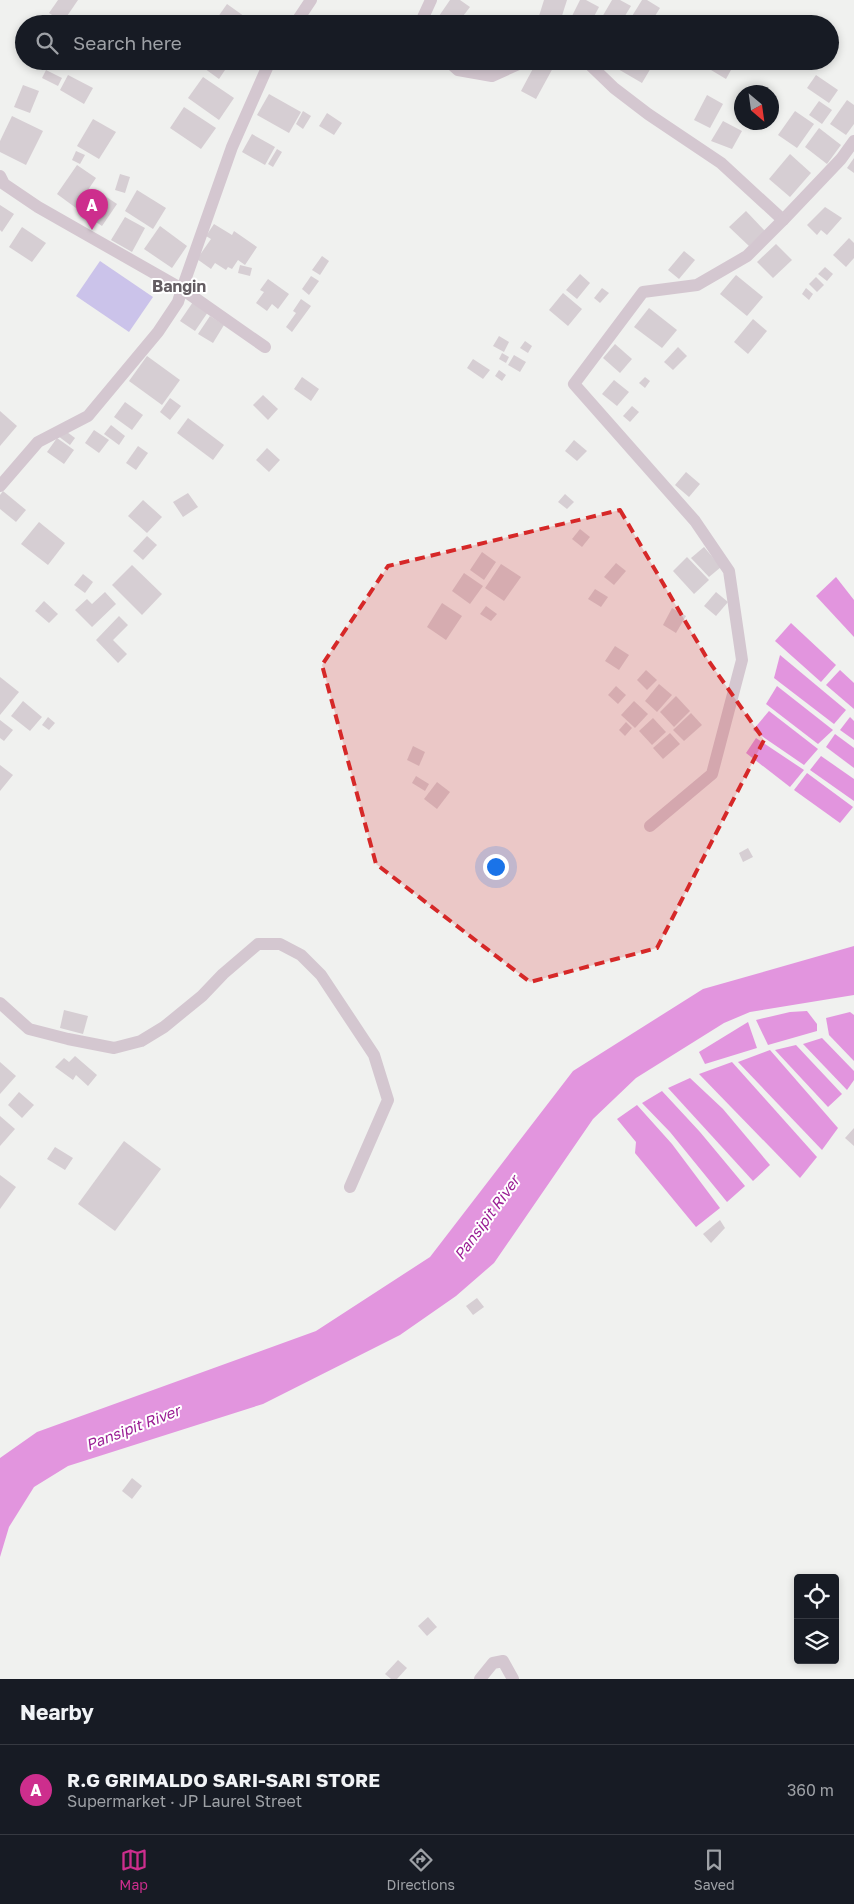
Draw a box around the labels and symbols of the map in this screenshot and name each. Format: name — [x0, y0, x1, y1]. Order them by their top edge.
north arrow — [734, 85, 779, 130]
pin: A — [76, 189, 108, 230]
district label: Bangin — [152, 276, 206, 296]
your location — [483, 854, 509, 880]
water label: Pansipit River — [450, 1170, 524, 1263]
water label: Pansipit River — [83, 1400, 184, 1453]

